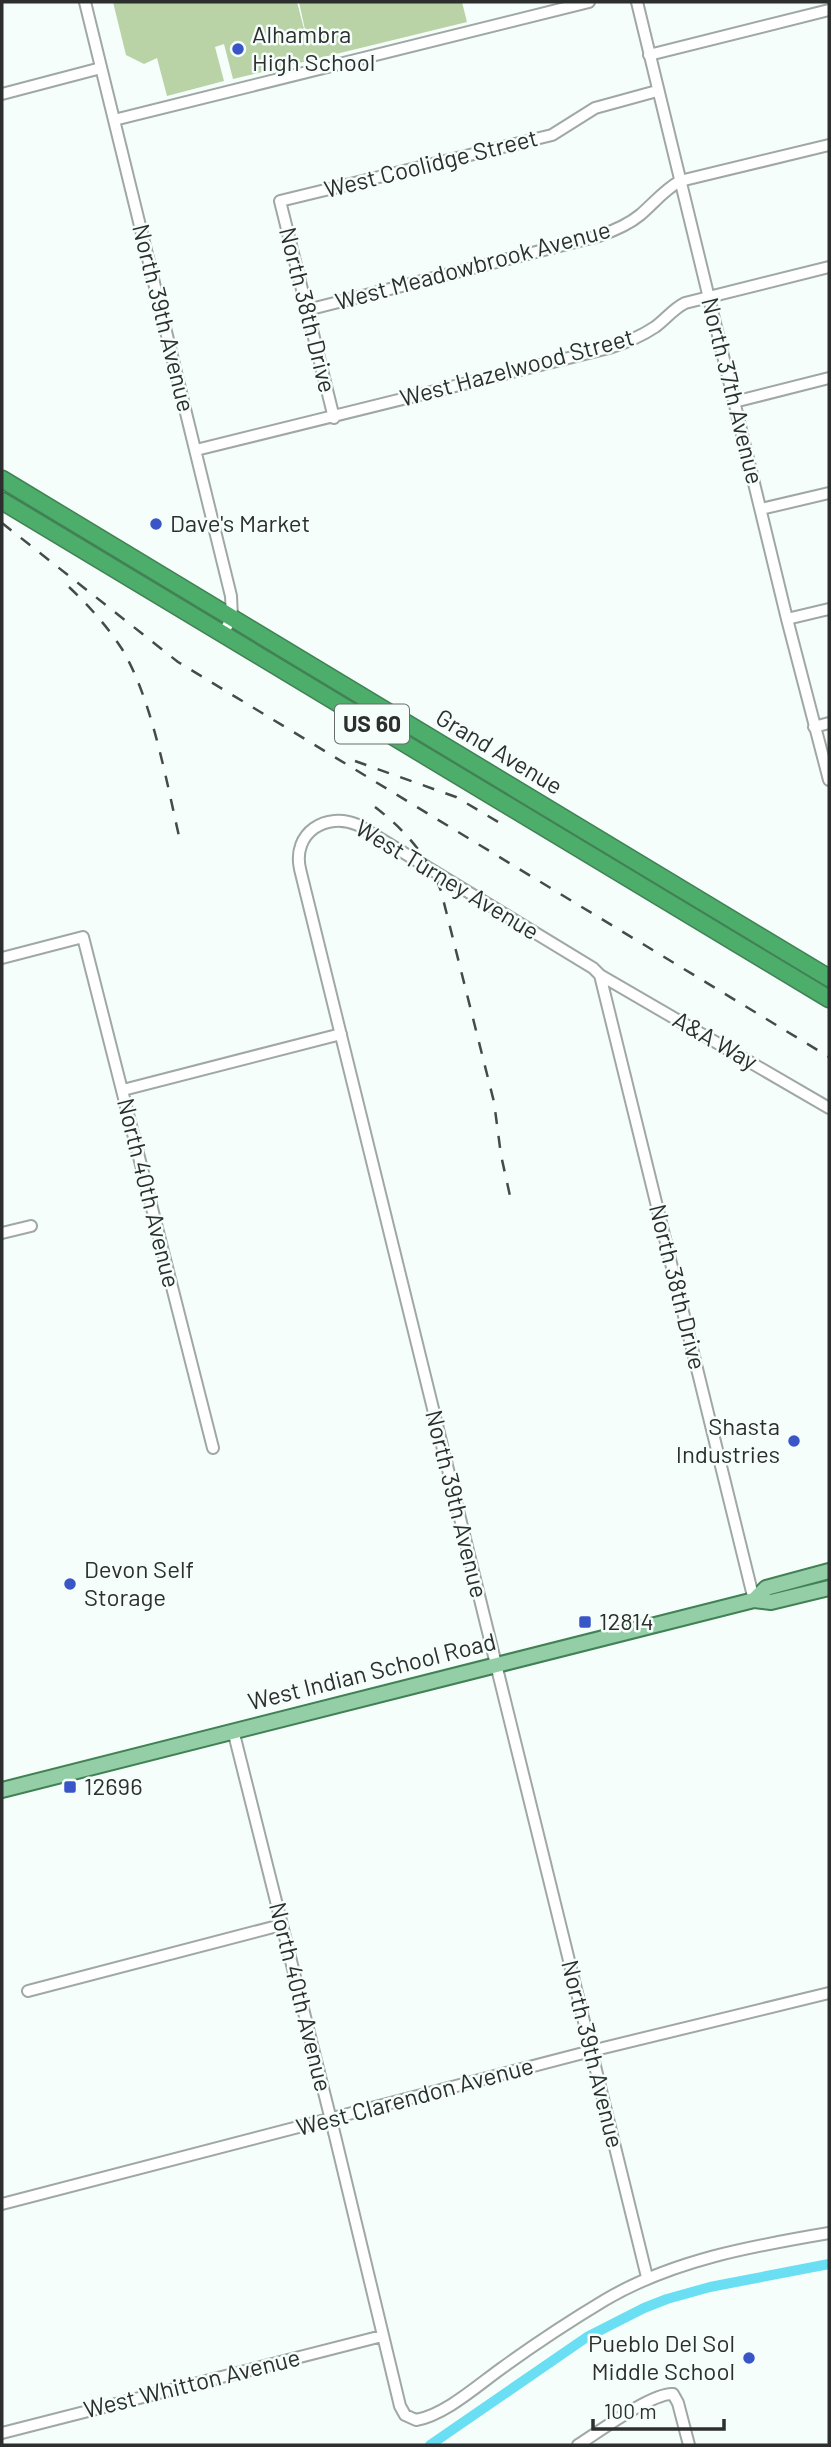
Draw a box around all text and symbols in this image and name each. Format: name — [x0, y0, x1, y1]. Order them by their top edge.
place label: Alhambra High School — [252, 19, 375, 76]
marker: Alhambra High School — [230, 41, 246, 57]
street label: West Coolidge Street — [321, 122, 540, 203]
street label: West Meadowbrook Avenue — [332, 214, 613, 315]
street label: North 39th Avenue — [127, 221, 202, 415]
street label: North 38th Drive — [274, 224, 343, 395]
street label: North 37th Avenue — [696, 294, 771, 487]
street label: West Hazelwood Street — [396, 321, 637, 412]
place label: Dave's Market — [170, 508, 310, 537]
marker: Dave's Market — [148, 516, 164, 532]
street label: Grand Avenue — [431, 702, 568, 800]
road number: US 60 — [335, 704, 409, 744]
street label: West Turney Avenue — [351, 812, 545, 945]
street label: A&A Way — [668, 1004, 763, 1075]
street label: North 40th Avenue — [112, 1095, 187, 1290]
street label: North 38th Drive — [644, 1201, 713, 1372]
street label: North 39th Avenue — [420, 1407, 495, 1601]
place label: Shasta Industries — [676, 1411, 780, 1468]
marker: Shasta Industries — [786, 1433, 802, 1449]
place label: Devon Self Storage — [84, 1554, 194, 1611]
marker: Devon Self Storage — [62, 1576, 78, 1592]
place label: 12814 — [599, 1606, 654, 1635]
marker: 12814 — [577, 1614, 593, 1630]
street label: West Indian School Road — [245, 1626, 499, 1715]
place label: 12696 — [84, 1771, 143, 1800]
marker: 12696 — [62, 1779, 78, 1795]
street label: North 40th Avenue — [264, 1899, 339, 2094]
street label: North 39th Avenue — [556, 1957, 631, 2151]
street label: West Clarendon Avenue — [293, 2050, 536, 2141]
place label: Pueblo Del Sol Middle School — [588, 2328, 735, 2385]
street label: West Whitton Avenue — [80, 2342, 303, 2423]
marker: Pueblo Del Sol Middle School — [741, 2350, 757, 2366]
scale bar — [593, 2388, 724, 2432]
text: 100 m — [604, 2398, 657, 2423]

